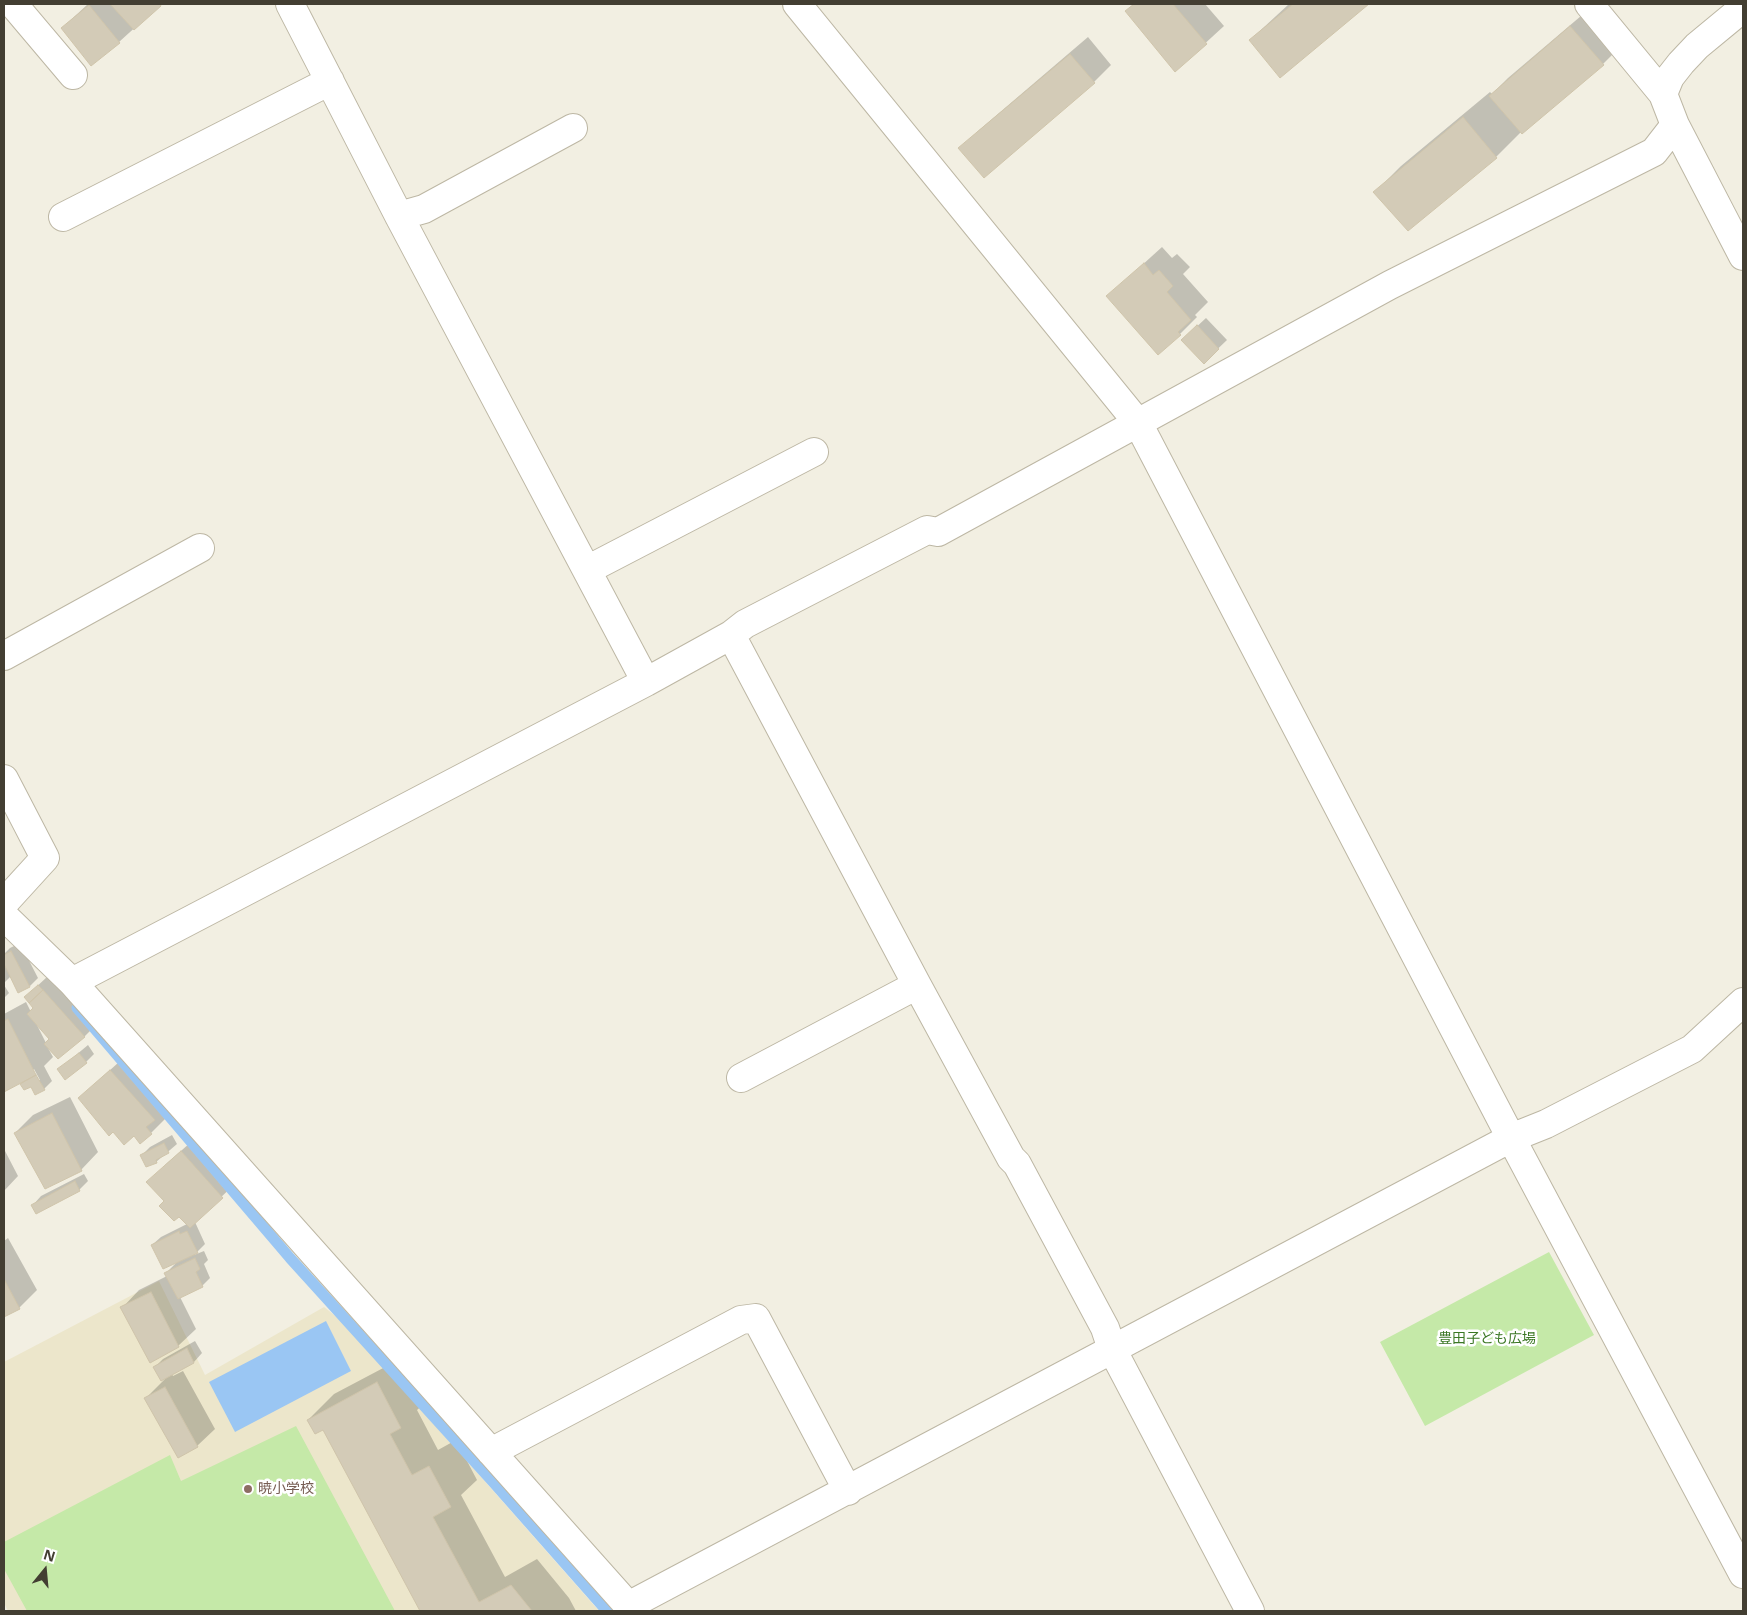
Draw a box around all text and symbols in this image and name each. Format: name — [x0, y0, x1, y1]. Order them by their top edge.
park label: 豊田子ども広場 — [1438, 1331, 1536, 1347]
place label: 暁小学校 — [258, 1481, 314, 1497]
marker: 暁小学校 — [242, 1483, 254, 1495]
text: N — [41, 1544, 58, 1566]
north arrow — [20, 1545, 70, 1595]

